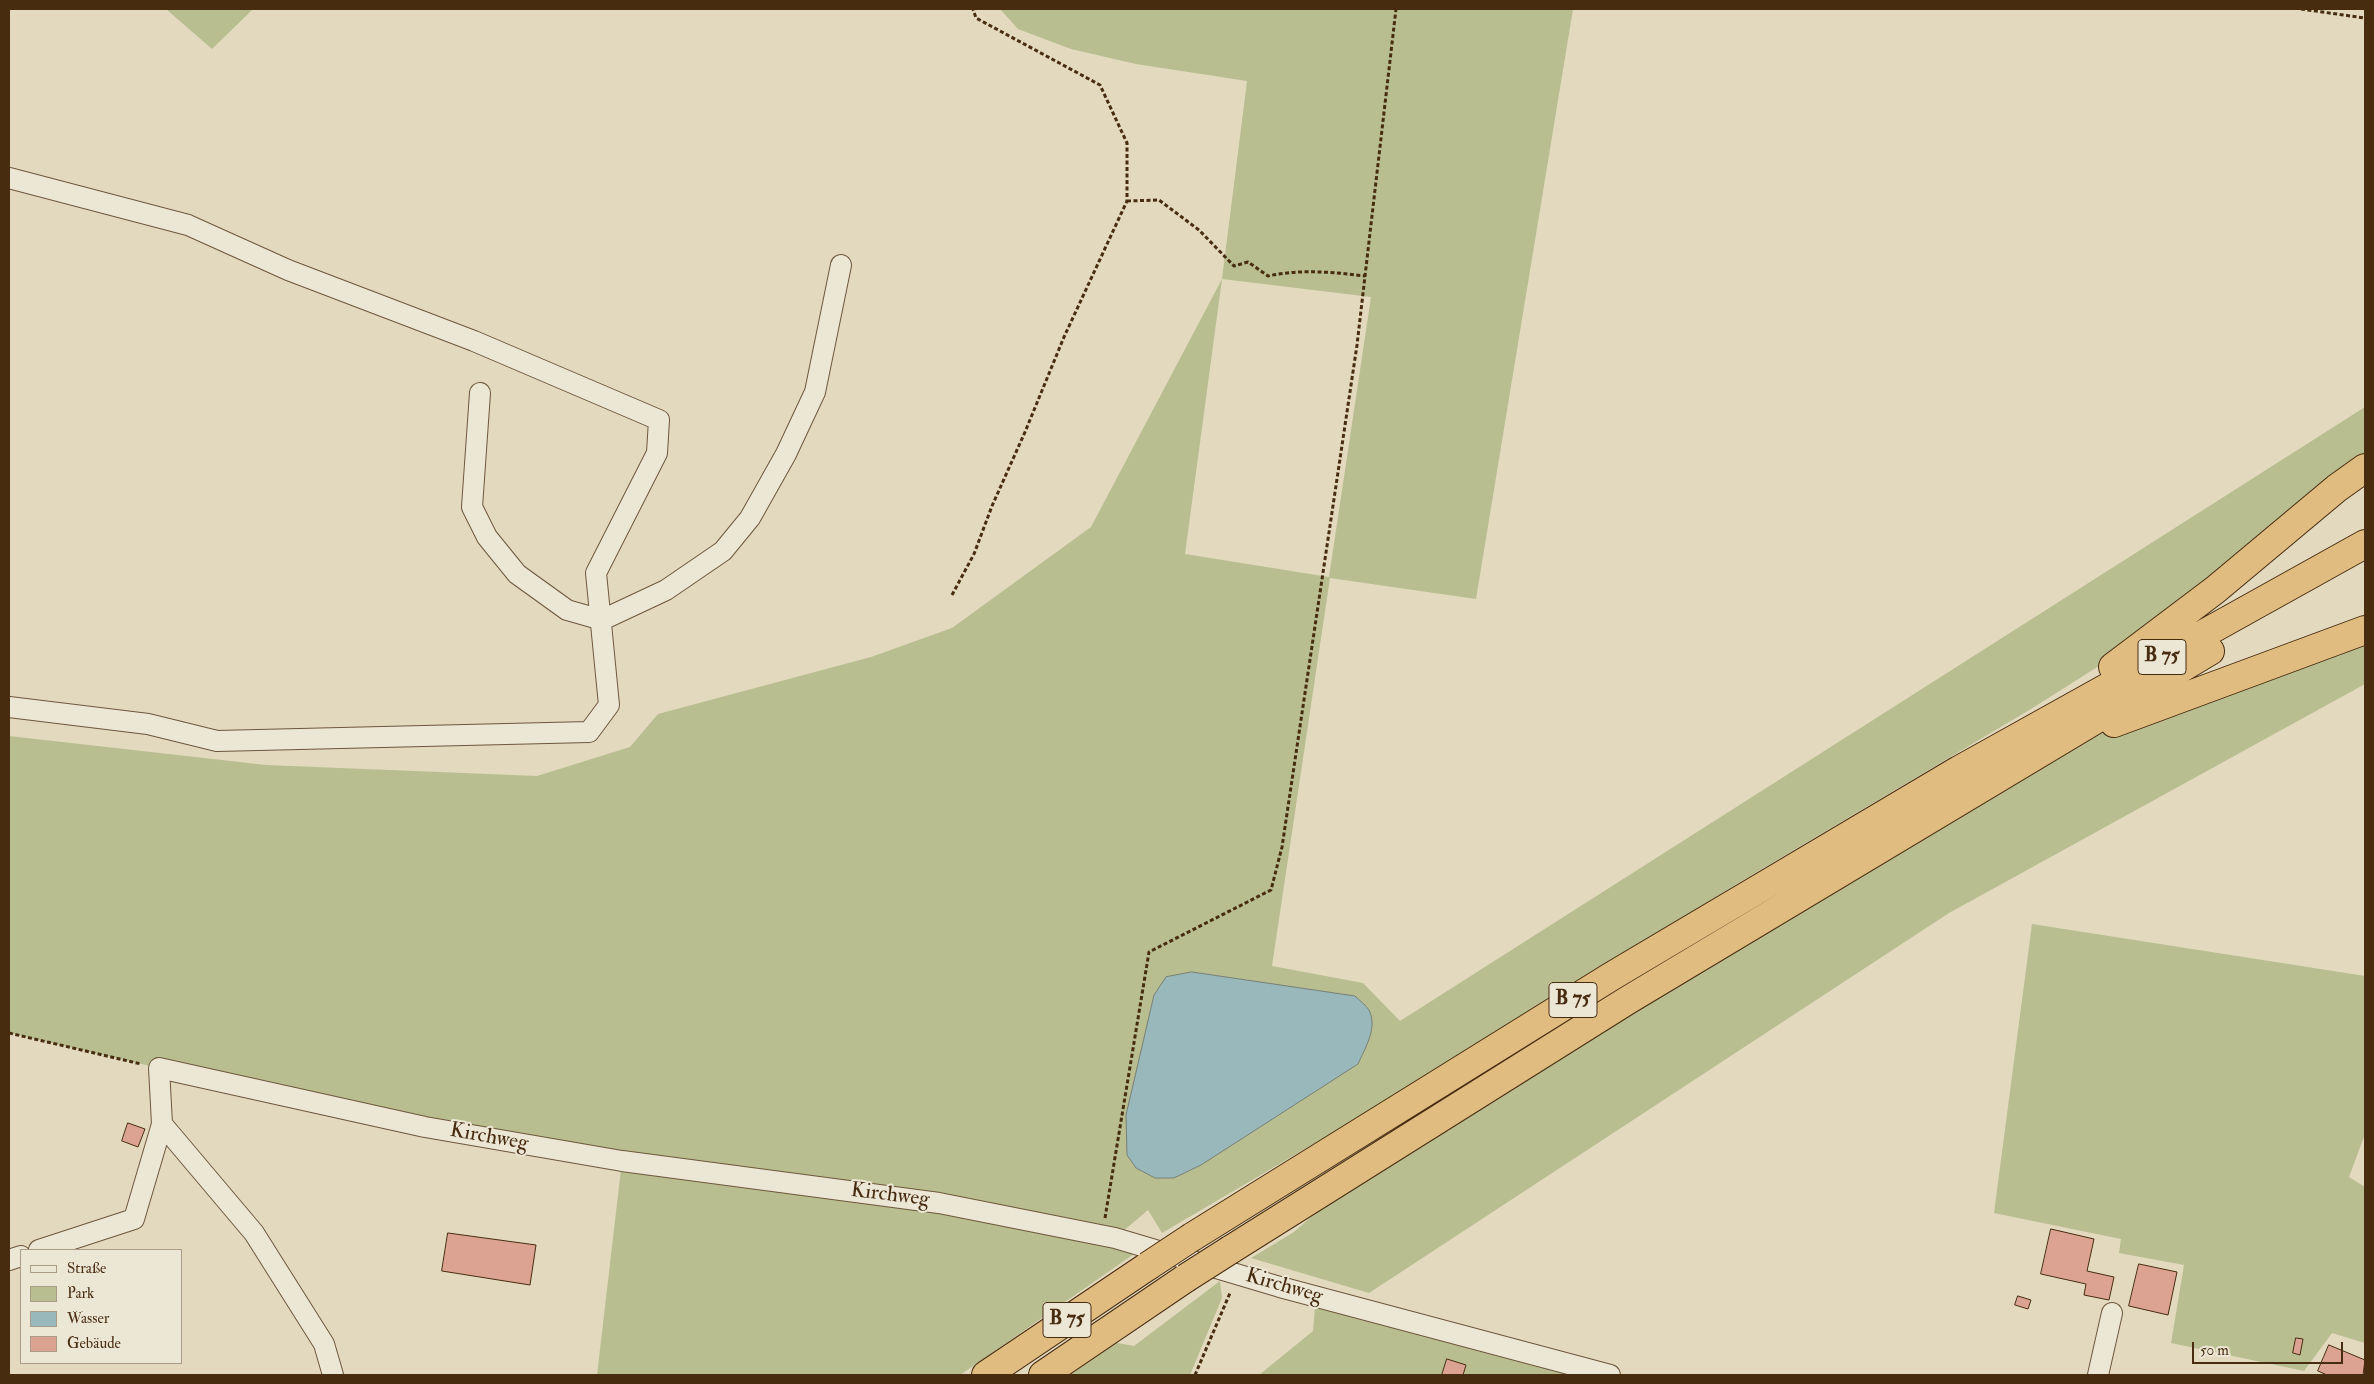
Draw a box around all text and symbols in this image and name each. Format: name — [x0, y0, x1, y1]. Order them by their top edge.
road number: B 75 — [2138, 640, 2186, 674]
road number: B 75 — [1549, 982, 1597, 1018]
street label: Kirchweg — [448, 1119, 530, 1157]
street label: Kirchweg — [849, 1179, 931, 1213]
legend — [20, 1249, 182, 1364]
text: Straße — [67, 1259, 106, 1278]
street label: Kirchweg — [1242, 1264, 1326, 1310]
text: Park — [67, 1284, 94, 1303]
road number: B 75 — [1043, 1302, 1091, 1338]
text: Wasser — [67, 1309, 109, 1328]
scale bar — [2194, 1332, 2345, 1364]
text: Gebäude — [67, 1334, 121, 1353]
text: 50 m — [2200, 1341, 2229, 1360]

